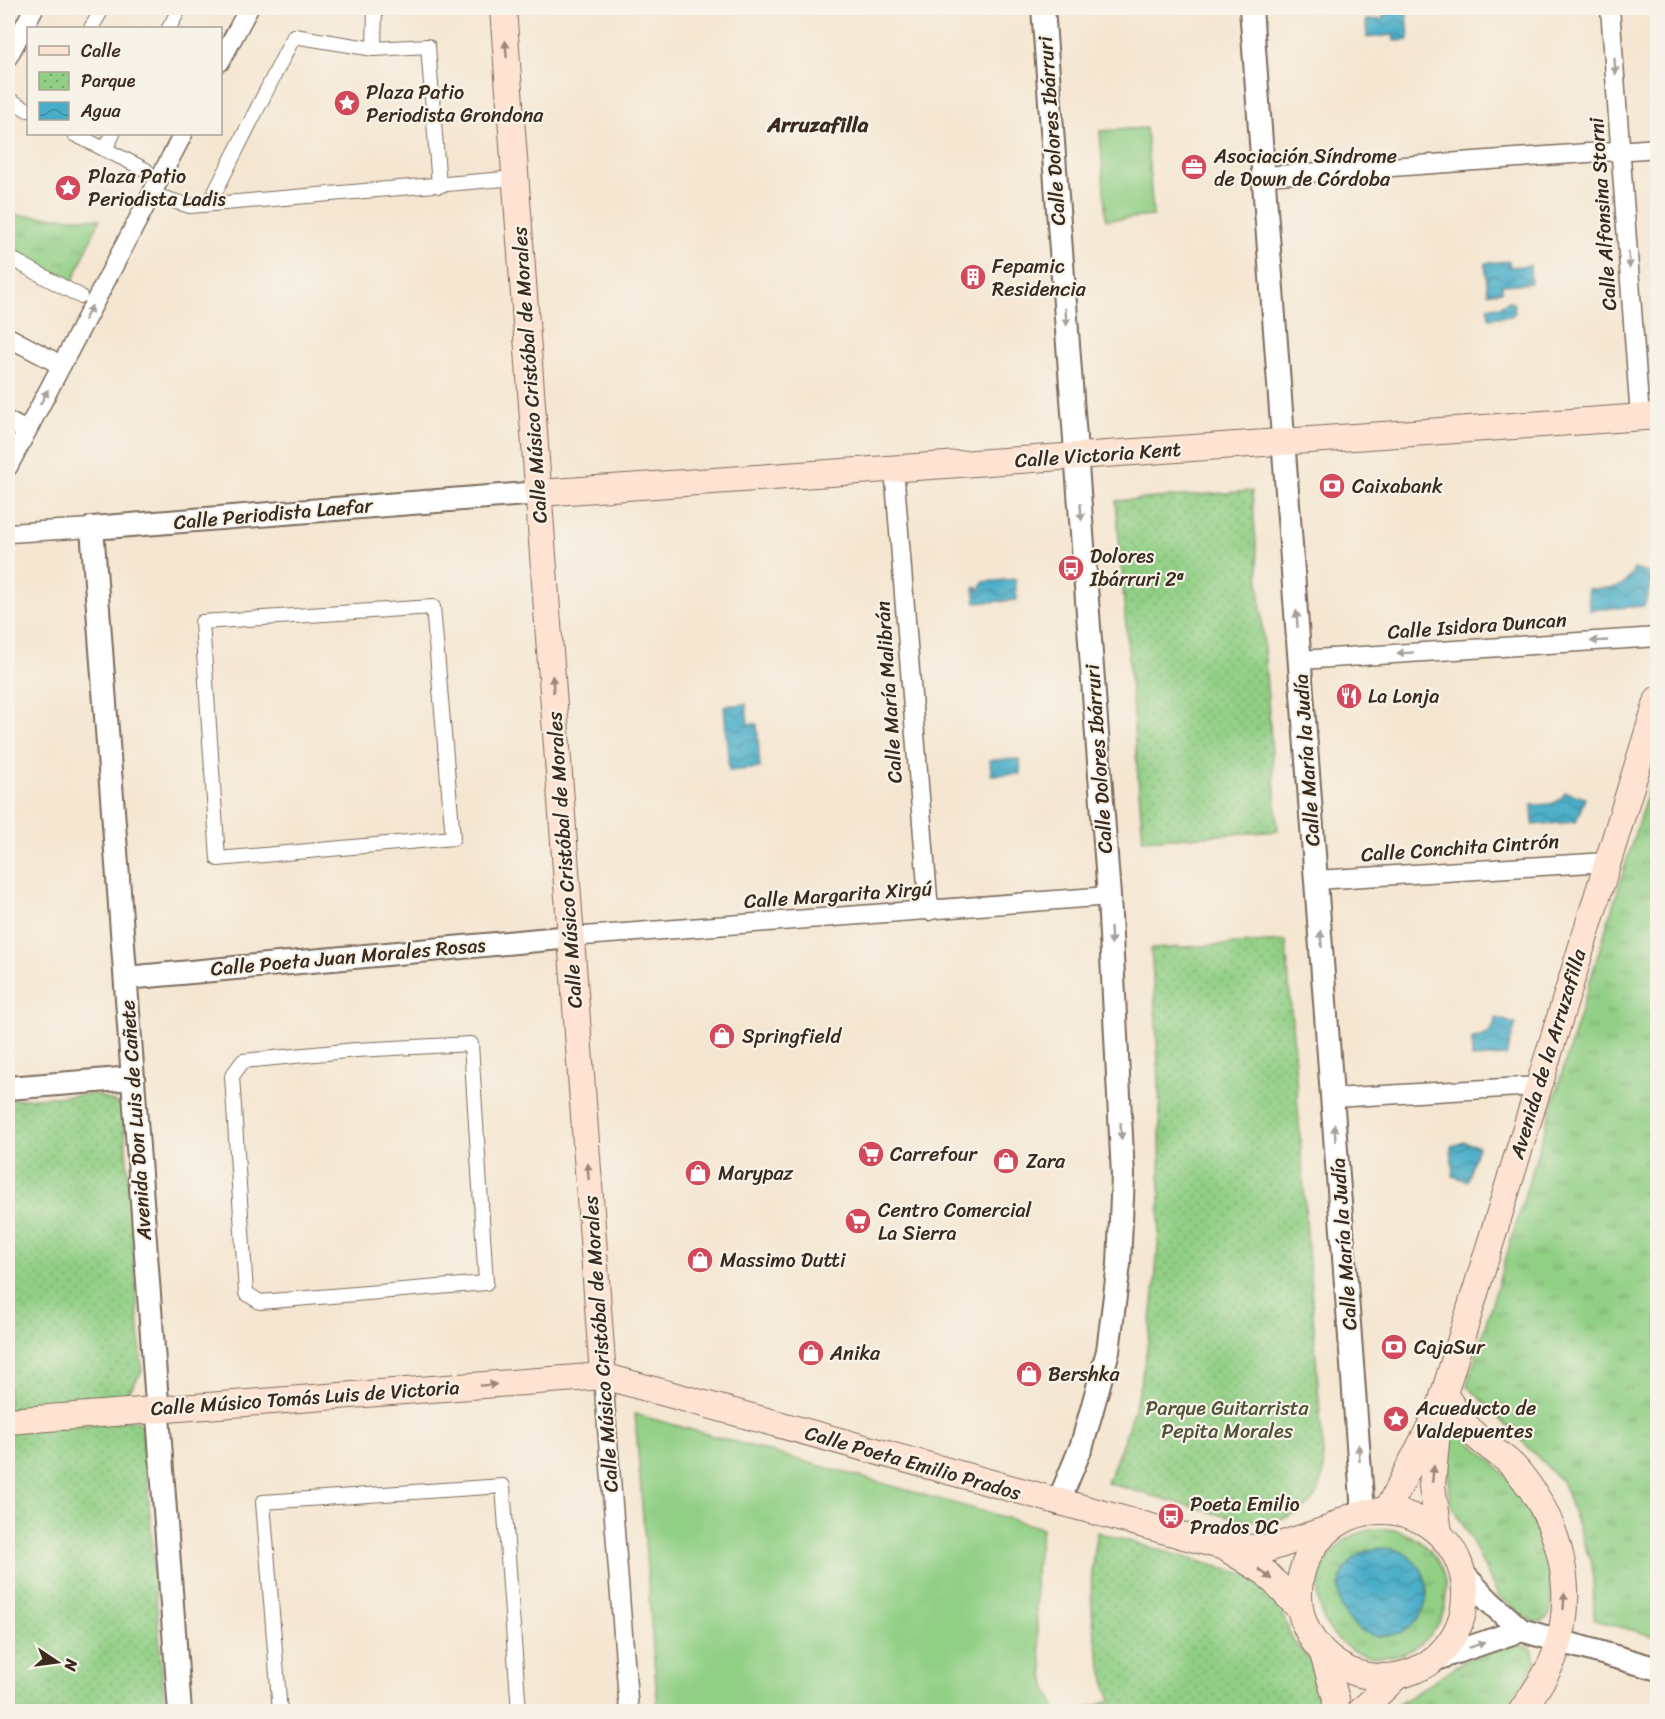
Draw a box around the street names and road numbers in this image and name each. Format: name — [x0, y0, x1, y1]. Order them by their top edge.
street label: Calle Dolores Ibárruri — [1028, 34, 1076, 227]
street label: Calle Alfonsina Storni — [1579, 115, 1627, 312]
street label: Calle Músico Cristóbal de Morales — [502, 225, 558, 524]
street label: Calle Victoria Kent — [1014, 432, 1183, 478]
street label: Calle Periodista Laefar — [172, 488, 376, 540]
street label: Calle María Malibrán — [865, 599, 913, 784]
street label: Calle Isidora Duncan — [1386, 602, 1568, 650]
street label: Calle Dolores Ibárruri — [1075, 662, 1123, 855]
street label: Calle María la Judía — [1284, 673, 1330, 847]
street label: Calle Músico Cristóbal de Morales — [537, 710, 593, 1009]
street label: Calle Conchita Cintrón — [1360, 824, 1560, 872]
street label: Calle Margarita Xirgú — [743, 871, 933, 919]
street label: Calle Poeta Juan Morales Rosas — [209, 927, 488, 986]
street label: Avenida de la Arruzafilla — [1499, 944, 1597, 1164]
street label: Avenida Don Luis de Cañete — [110, 999, 162, 1242]
street label: Calle María la Judía — [1321, 1157, 1367, 1331]
street label: Calle Músico Cristóbal de Morales — [573, 1194, 629, 1493]
street label: Calle Músico Tomás Luis de Victoria — [149, 1370, 461, 1426]
street label: Calle Poeta Emilio Prados — [801, 1415, 1026, 1511]

